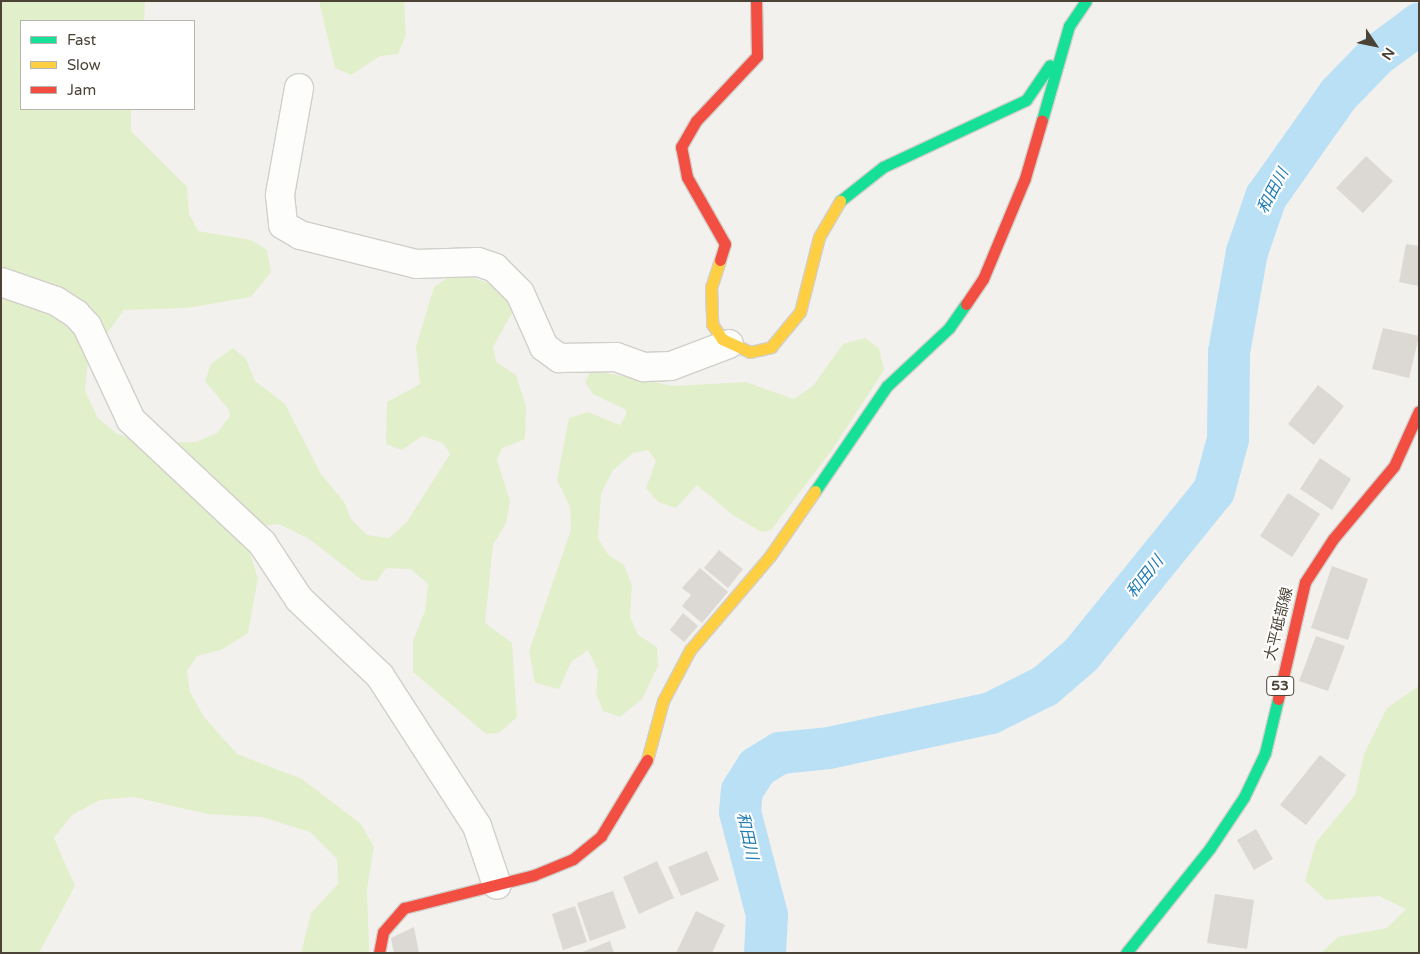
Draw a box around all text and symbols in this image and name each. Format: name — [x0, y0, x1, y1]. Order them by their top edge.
legend — [20, 20, 195, 110]
north arrow — [1350, 20, 1400, 70]
text: Fast — [67, 31, 96, 49]
text: N — [1378, 44, 1398, 63]
text: Slow — [67, 56, 101, 74]
text: Jam — [67, 81, 96, 99]
water label: 和田川 — [1253, 165, 1293, 217]
water label: 和田川 — [1122, 552, 1168, 602]
street label: 大平砥部線 — [1261, 585, 1297, 663]
road number: 53 — [1265, 674, 1295, 698]
water label: 和田川 — [733, 811, 761, 861]

